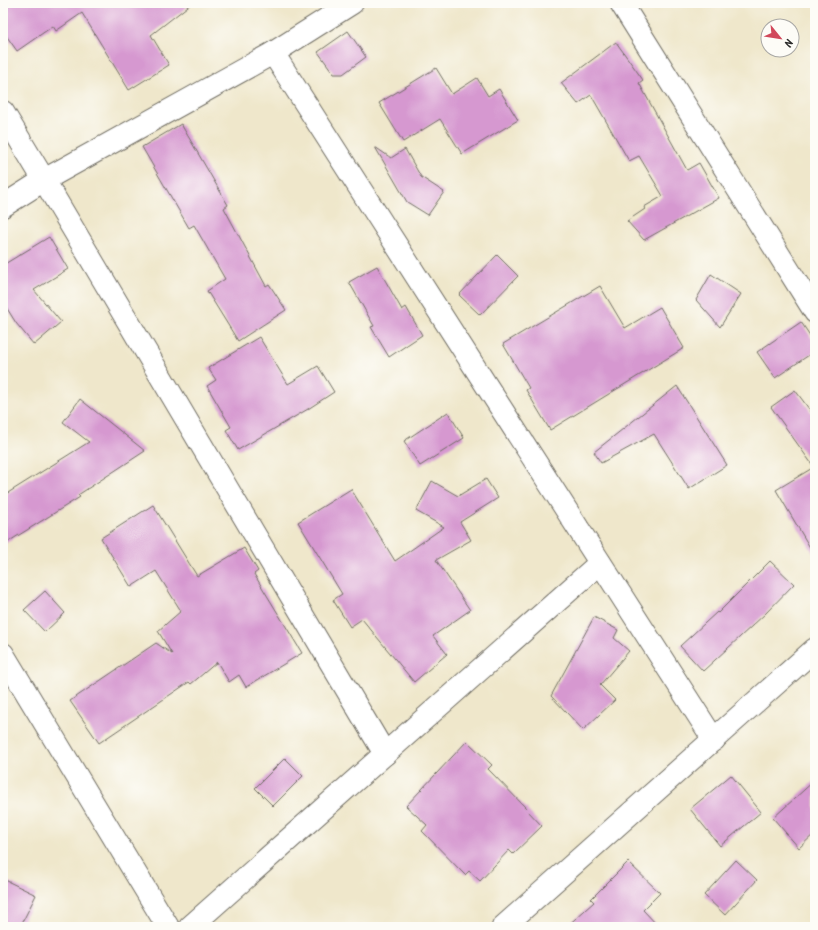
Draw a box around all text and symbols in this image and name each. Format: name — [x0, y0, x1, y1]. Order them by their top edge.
north arrow — [760, 18, 800, 58]
text: N — [778, 35, 797, 50]

